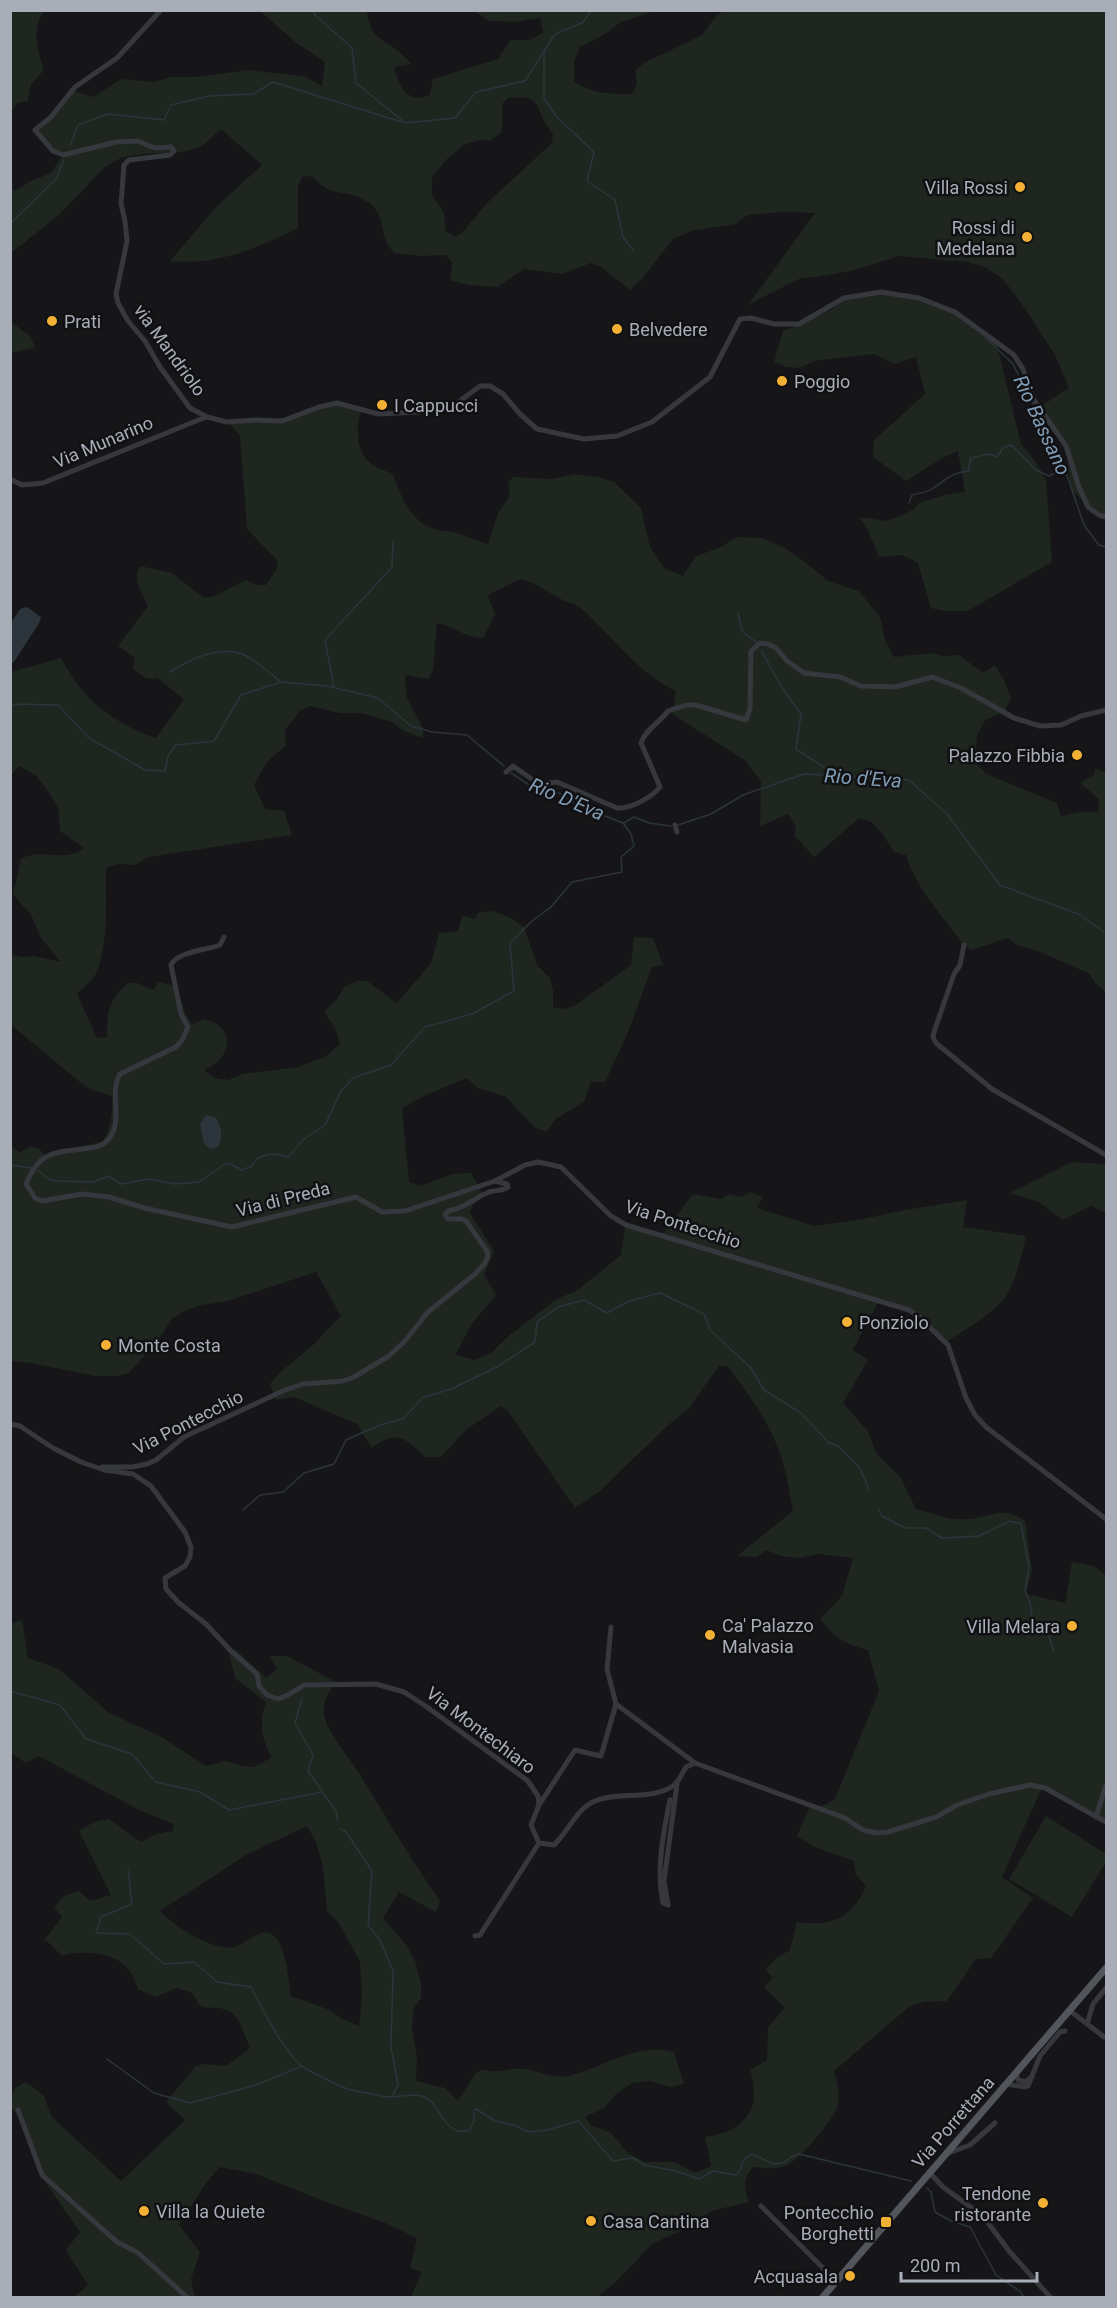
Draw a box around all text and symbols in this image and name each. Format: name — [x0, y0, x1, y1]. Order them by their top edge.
place label: Villa Rossi — [925, 177, 1008, 198]
marker: Villa Rossi — [1013, 180, 1027, 194]
place label: Rossi di Medelana — [936, 217, 1015, 259]
marker: Rossi di Medelana — [1020, 230, 1034, 244]
street label: via Mandriolo — [130, 300, 210, 400]
place label: Prati — [64, 311, 101, 332]
marker: Prati — [45, 314, 59, 328]
place label: Belvedere — [629, 319, 707, 340]
marker: Belvedere — [610, 322, 624, 336]
place label: Poggio — [794, 371, 850, 392]
water label: Rio Bassano — [1008, 371, 1076, 479]
marker: Poggio — [775, 374, 789, 388]
place label: I Cappucci — [394, 395, 478, 416]
marker: I Cappucci — [375, 398, 389, 412]
street label: Via Munarino — [50, 412, 156, 472]
place label: Palazzo Fibbia — [949, 745, 1065, 766]
marker: Palazzo Fibbia — [1070, 748, 1084, 762]
water label: Rio d'Eva — [823, 763, 903, 793]
water label: Rio D'Eva — [526, 772, 608, 826]
street label: Via di Preda — [234, 1177, 332, 1221]
street label: Via Pontecchio — [623, 1195, 743, 1253]
place label: Ponziolo — [859, 1312, 929, 1333]
marker: Ponziolo — [840, 1315, 854, 1329]
place label: Monte Costa — [118, 1335, 221, 1356]
marker: Monte Costa — [99, 1338, 113, 1352]
street label: Via Pontecchio — [130, 1385, 246, 1459]
place label: Ca' Palazzo Malvasia — [722, 1615, 814, 1657]
place label: Villa Melara — [966, 1616, 1060, 1637]
marker: Villa Melara — [1065, 1619, 1079, 1633]
marker: Ca' Palazzo Malvasia — [703, 1628, 717, 1642]
street label: Via Montechiaro — [422, 1682, 540, 1778]
street label: Via Porrettana — [908, 2072, 998, 2172]
place label: Tendone ristorante — [954, 2183, 1031, 2225]
marker: Tendone ristorante — [1036, 2196, 1050, 2210]
place label: Villa la Quiete — [156, 2201, 265, 2222]
place label: Pontecchio Borghetti — [784, 2202, 874, 2244]
marker: Villa la Quiete — [137, 2204, 151, 2218]
place label: Casa Cantina — [603, 2211, 710, 2232]
marker: Casa Cantina — [584, 2214, 598, 2228]
marker: Pontecchio Borghetti — [879, 2215, 893, 2229]
scale bar — [901, 2245, 1038, 2283]
text: 200 m — [910, 2255, 961, 2276]
place label: Acquasala — [754, 2266, 838, 2287]
marker: Acquasala — [843, 2269, 857, 2283]

